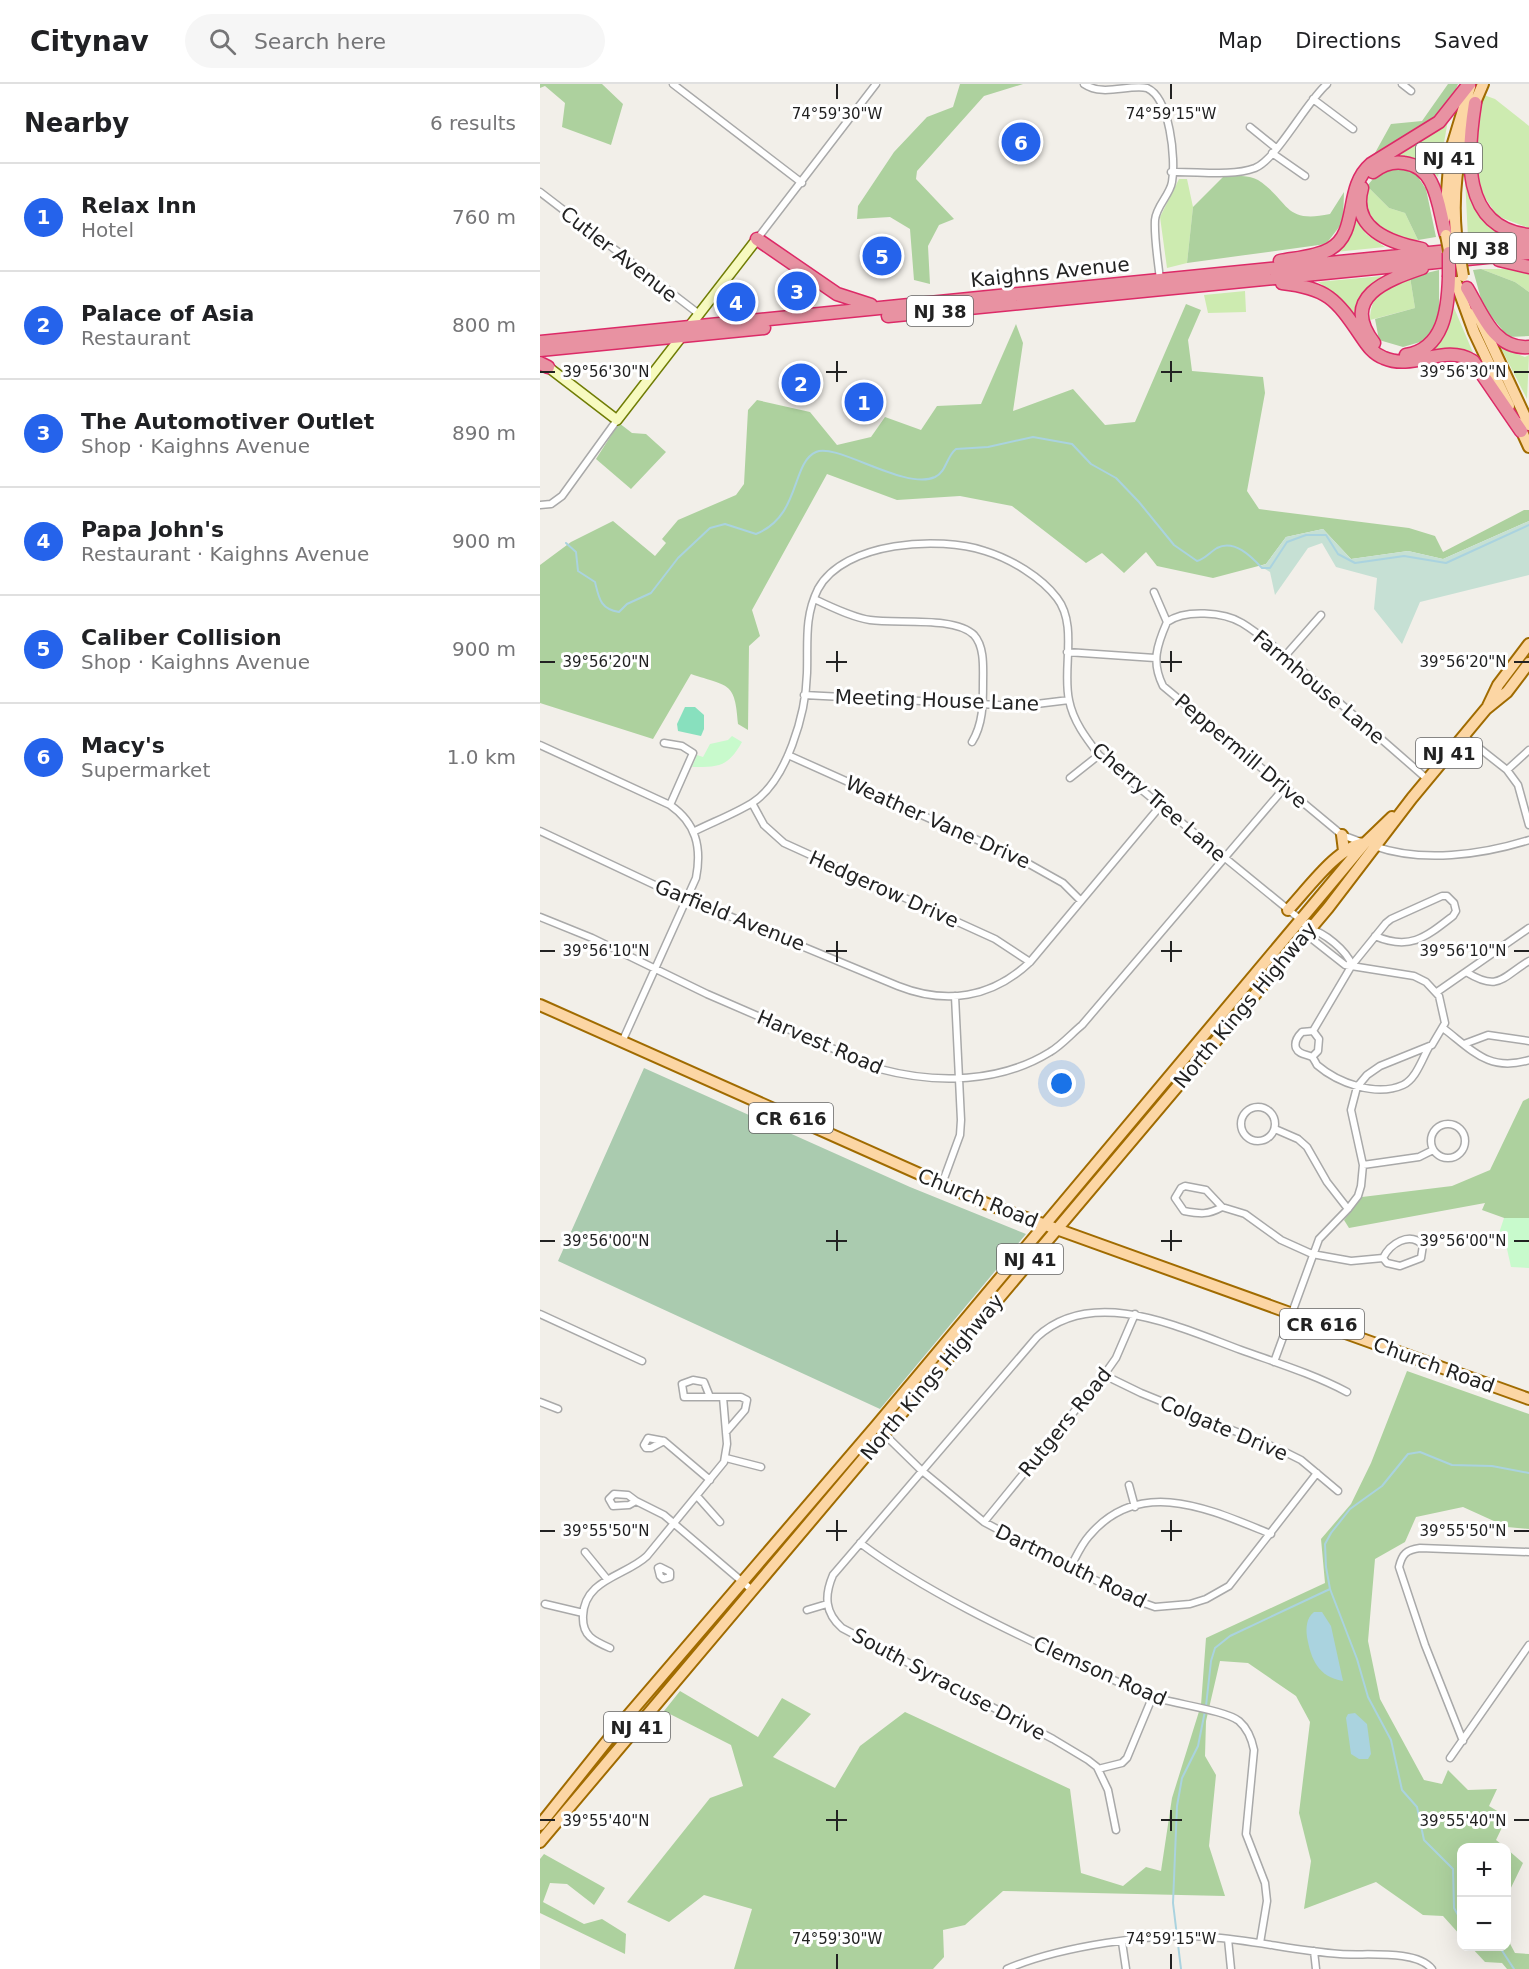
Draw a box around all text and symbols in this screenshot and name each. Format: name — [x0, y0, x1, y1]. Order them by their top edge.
search box — [185, 14, 605, 68]
text: Citynav — [30, 25, 149, 58]
icon: search — [206, 25, 239, 58]
text: Search here — [254, 29, 386, 54]
text: Map — [1218, 29, 1262, 53]
text: Directions — [1295, 29, 1401, 53]
text: Saved — [1434, 29, 1499, 53]
text: 74°59'30"W — [792, 105, 882, 123]
text: 74°59'15"W — [1126, 105, 1216, 123]
text: Nearby — [24, 108, 129, 138]
text: 6 results — [430, 111, 516, 135]
pin: 6 — [1002, 120, 1040, 164]
road number: NJ 41 — [1416, 143, 1482, 173]
text: Relax Inn — [81, 193, 197, 218]
street label: Cutler Avenue — [556, 201, 682, 307]
text: 1 — [37, 205, 50, 229]
text: 760 m — [452, 205, 516, 229]
text: Hotel — [81, 218, 134, 242]
road number: NJ 38 — [1450, 233, 1516, 263]
pin: 5 — [862, 234, 902, 279]
street label: Kaighns Avenue — [969, 252, 1131, 292]
pin: 3 — [778, 268, 816, 314]
pin: 4 — [716, 280, 756, 324]
road number: NJ 38 — [907, 296, 973, 326]
text: Palace of Asia — [81, 301, 254, 326]
text: 2 — [37, 313, 50, 337]
text: 800 m — [452, 313, 516, 337]
text: Restaurant — [81, 326, 191, 350]
pin: 2 — [782, 360, 820, 406]
text: 39°56'30"N — [562, 363, 650, 381]
text: 39°56'30"N — [1419, 363, 1507, 381]
pin: 1 — [844, 380, 884, 424]
text: The Automotiver Outlet — [81, 409, 374, 434]
text: 3 — [37, 421, 50, 445]
text: 890 m — [452, 421, 516, 445]
text: Shop · Kaighns Avenue — [81, 434, 310, 458]
text: Papa John's — [81, 517, 224, 542]
text: 4 — [37, 529, 50, 553]
text: 900 m — [452, 529, 516, 553]
text: Restaurant · Kaighns Avenue — [81, 542, 369, 566]
text: Caliber Collision — [81, 625, 282, 650]
street label: Farmhouse Lane — [1248, 625, 1390, 749]
text: 5 — [37, 637, 50, 661]
text: 900 m — [452, 637, 516, 661]
text: Shop · Kaighns Avenue — [81, 650, 310, 674]
text: 39°56'20"N — [562, 653, 650, 671]
text: 39°56'20"N — [1419, 653, 1507, 671]
street label: Meeting House Lane — [834, 684, 1040, 716]
street label: Peppermill Drive — [1170, 689, 1312, 813]
text: Macy's — [81, 733, 165, 758]
street label: Cherry Tree Lane — [1087, 737, 1231, 867]
road number: NJ 41 — [1416, 738, 1482, 768]
text: 6 — [37, 745, 50, 769]
text: 1.0 km — [447, 745, 516, 769]
text: Supermarket — [81, 758, 210, 782]
street label: Weather Vane Drive — [842, 770, 1034, 874]
street label: Hedgerow Drive — [806, 845, 962, 933]
street label: Garfield Avenue — [651, 874, 809, 956]
street label: North Kings Highway — [1168, 917, 1322, 1093]
text: 39°56'10"N — [562, 942, 650, 960]
text: 39°56'10"N — [1419, 942, 1507, 960]
street label: Harvest Road — [753, 1005, 887, 1079]
your location — [1047, 1069, 1076, 1098]
road number: CR 616 — [749, 1103, 833, 1133]
street label: Church Road — [914, 1163, 1042, 1233]
text: 39°56'00"N — [562, 1232, 650, 1250]
text: 39°56'00"N — [1419, 1232, 1507, 1250]
road number: NJ 41 — [997, 1244, 1063, 1274]
street label: North Kings Highway — [855, 1289, 1009, 1465]
road number: CR 616 — [1280, 1309, 1364, 1339]
street label: Church Road — [1370, 1332, 1498, 1398]
street label: Rutgers Road — [1014, 1362, 1116, 1482]
street label: Colgate Drive — [1156, 1390, 1292, 1466]
street label: Dartmouth Road — [992, 1519, 1150, 1613]
text: 39°55'50"N — [562, 1522, 650, 1540]
text: 39°55'50"N — [1419, 1522, 1507, 1540]
street label: South Syracuse Drive — [848, 1623, 1050, 1745]
street label: Clemson Road — [1030, 1631, 1170, 1711]
road number: NJ 41 — [604, 1712, 670, 1742]
text: 39°55'40"N — [562, 1812, 650, 1830]
text: 39°55'40"N — [1419, 1812, 1507, 1830]
map controls — [1457, 1843, 1511, 1951]
button: + — [1457, 1843, 1511, 1897]
button: − — [1457, 1897, 1511, 1951]
text: 74°59'30"W — [792, 1930, 882, 1948]
text: 74°59'15"W — [1126, 1930, 1216, 1948]

